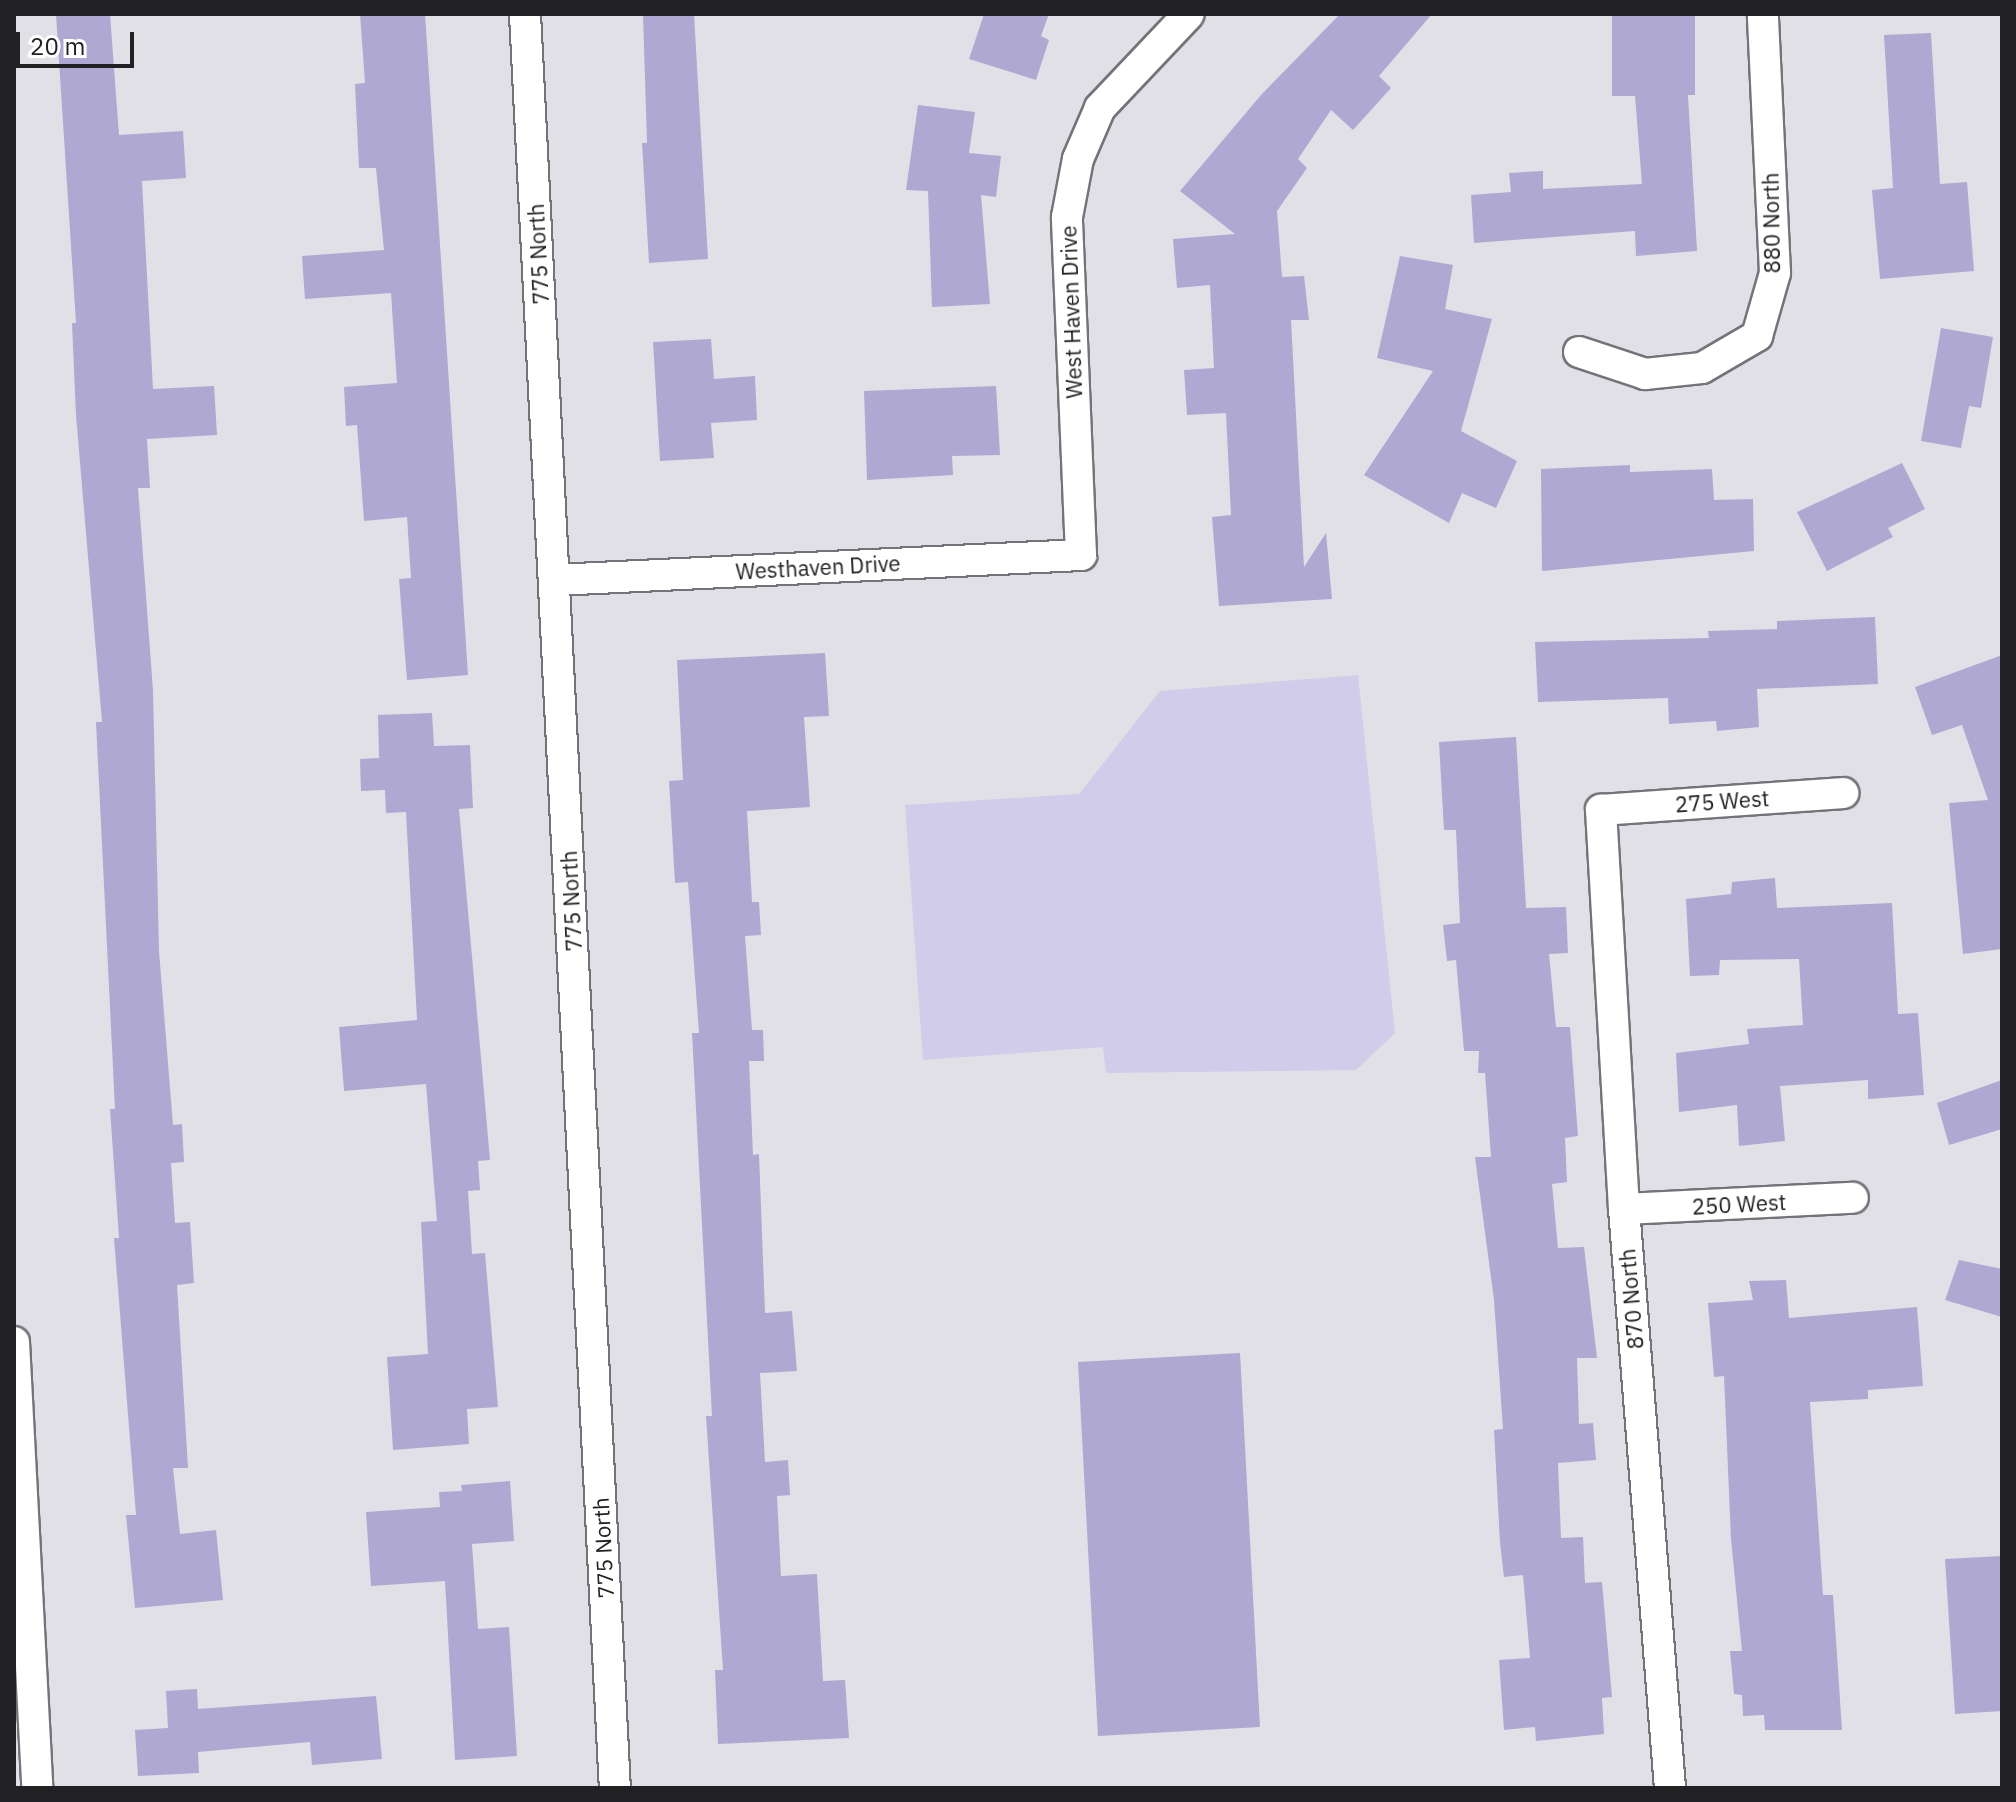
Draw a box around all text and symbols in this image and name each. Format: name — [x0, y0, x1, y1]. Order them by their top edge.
scale bar — [20, 16, 138, 66]
text: 20 m — [30, 30, 85, 62]
street label: 880 North — [1757, 172, 1785, 274]
street label: 775 North — [522, 203, 554, 305]
street label: West Haven Drive — [1055, 225, 1087, 399]
street label: Westhaven Drive — [735, 549, 901, 585]
street label: 275 West — [1674, 785, 1770, 817]
street label: 775 North — [555, 850, 587, 952]
street label: 250 West — [1691, 1188, 1787, 1220]
street label: 870 North — [1613, 1248, 1649, 1350]
street label: 775 North — [587, 1497, 619, 1599]

